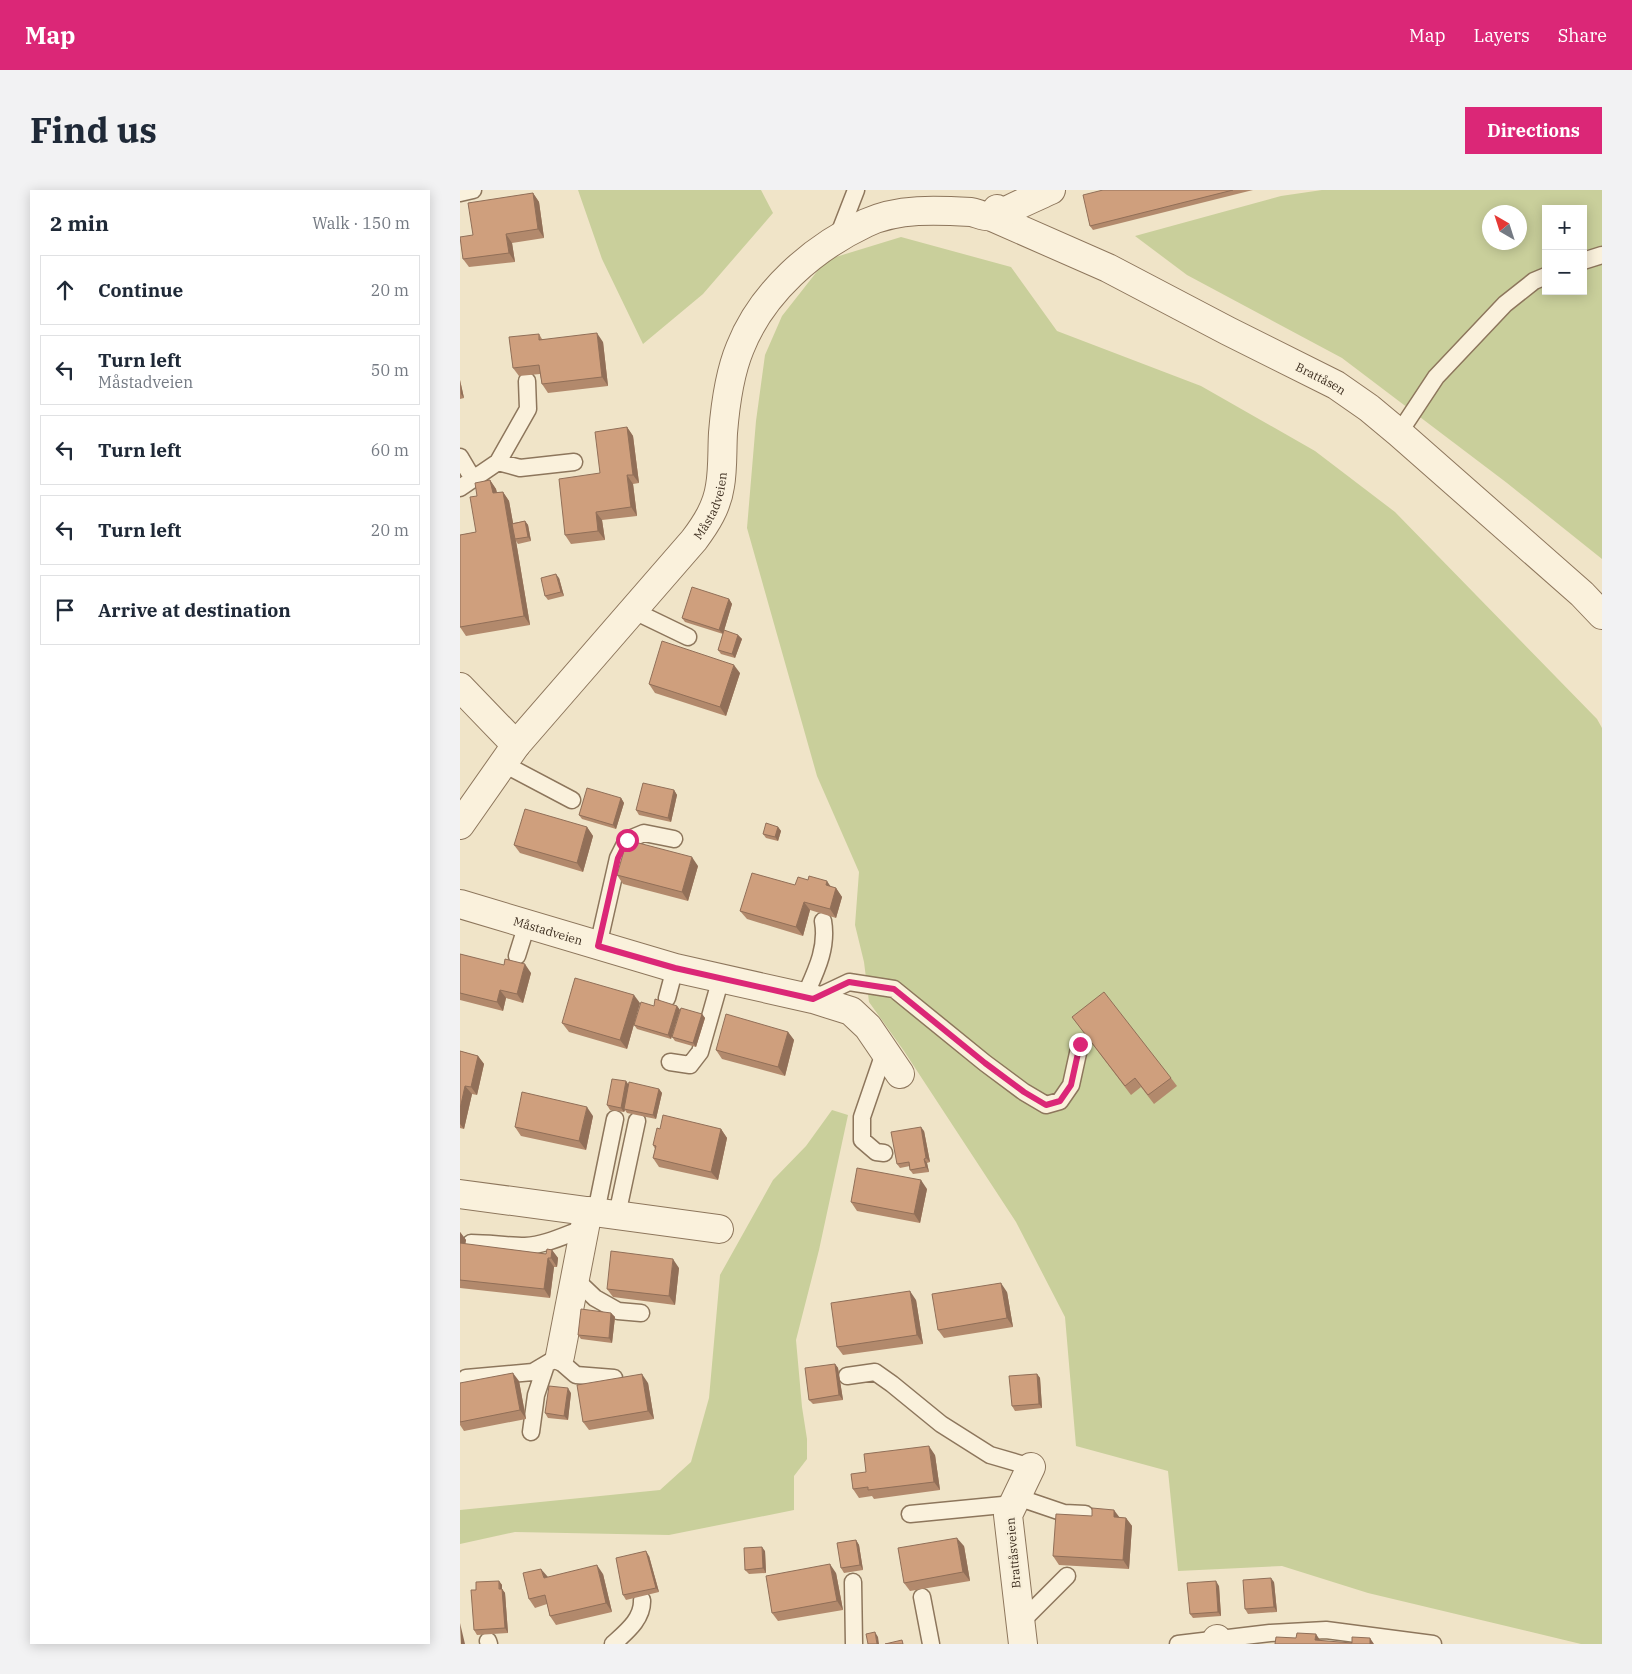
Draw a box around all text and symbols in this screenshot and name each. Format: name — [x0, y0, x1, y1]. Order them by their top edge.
text: Map — [25, 19, 75, 51]
text: Map — [1409, 24, 1446, 47]
text: Layers — [1474, 24, 1530, 47]
text: Share — [1558, 24, 1607, 47]
text: Find us — [30, 107, 157, 153]
button: Directions — [1465, 107, 1602, 154]
north arrow — [1482, 205, 1527, 250]
map controls — [1542, 205, 1587, 295]
button: + — [1542, 205, 1587, 250]
text: 2 min — [50, 209, 109, 237]
text: Walk · 150 m — [312, 213, 410, 233]
button: − — [1542, 250, 1587, 295]
icon: ahead — [51, 276, 79, 304]
text: Continue — [98, 278, 183, 302]
text: 20 m — [371, 280, 409, 300]
text: Turn left — [98, 348, 181, 372]
icon: left — [51, 356, 79, 384]
street label: Brattåsen — [1293, 359, 1350, 398]
text: 50 m — [371, 360, 409, 380]
text: Måstadveien — [98, 372, 193, 392]
icon: left — [51, 436, 79, 464]
text: Turn left — [98, 438, 181, 462]
text: 60 m — [371, 440, 409, 460]
street label: Måstadveien — [690, 471, 729, 542]
icon: left — [51, 516, 79, 544]
text: Turn left — [98, 518, 181, 542]
text: 20 m — [371, 520, 409, 540]
icon: arrive — [51, 596, 79, 624]
text: Arrive at destination — [98, 598, 291, 622]
route start — [616, 829, 639, 852]
street label: Måstadveien — [512, 913, 585, 948]
route end — [1069, 1033, 1092, 1056]
street label: Brattåsveien — [1002, 1517, 1024, 1589]

